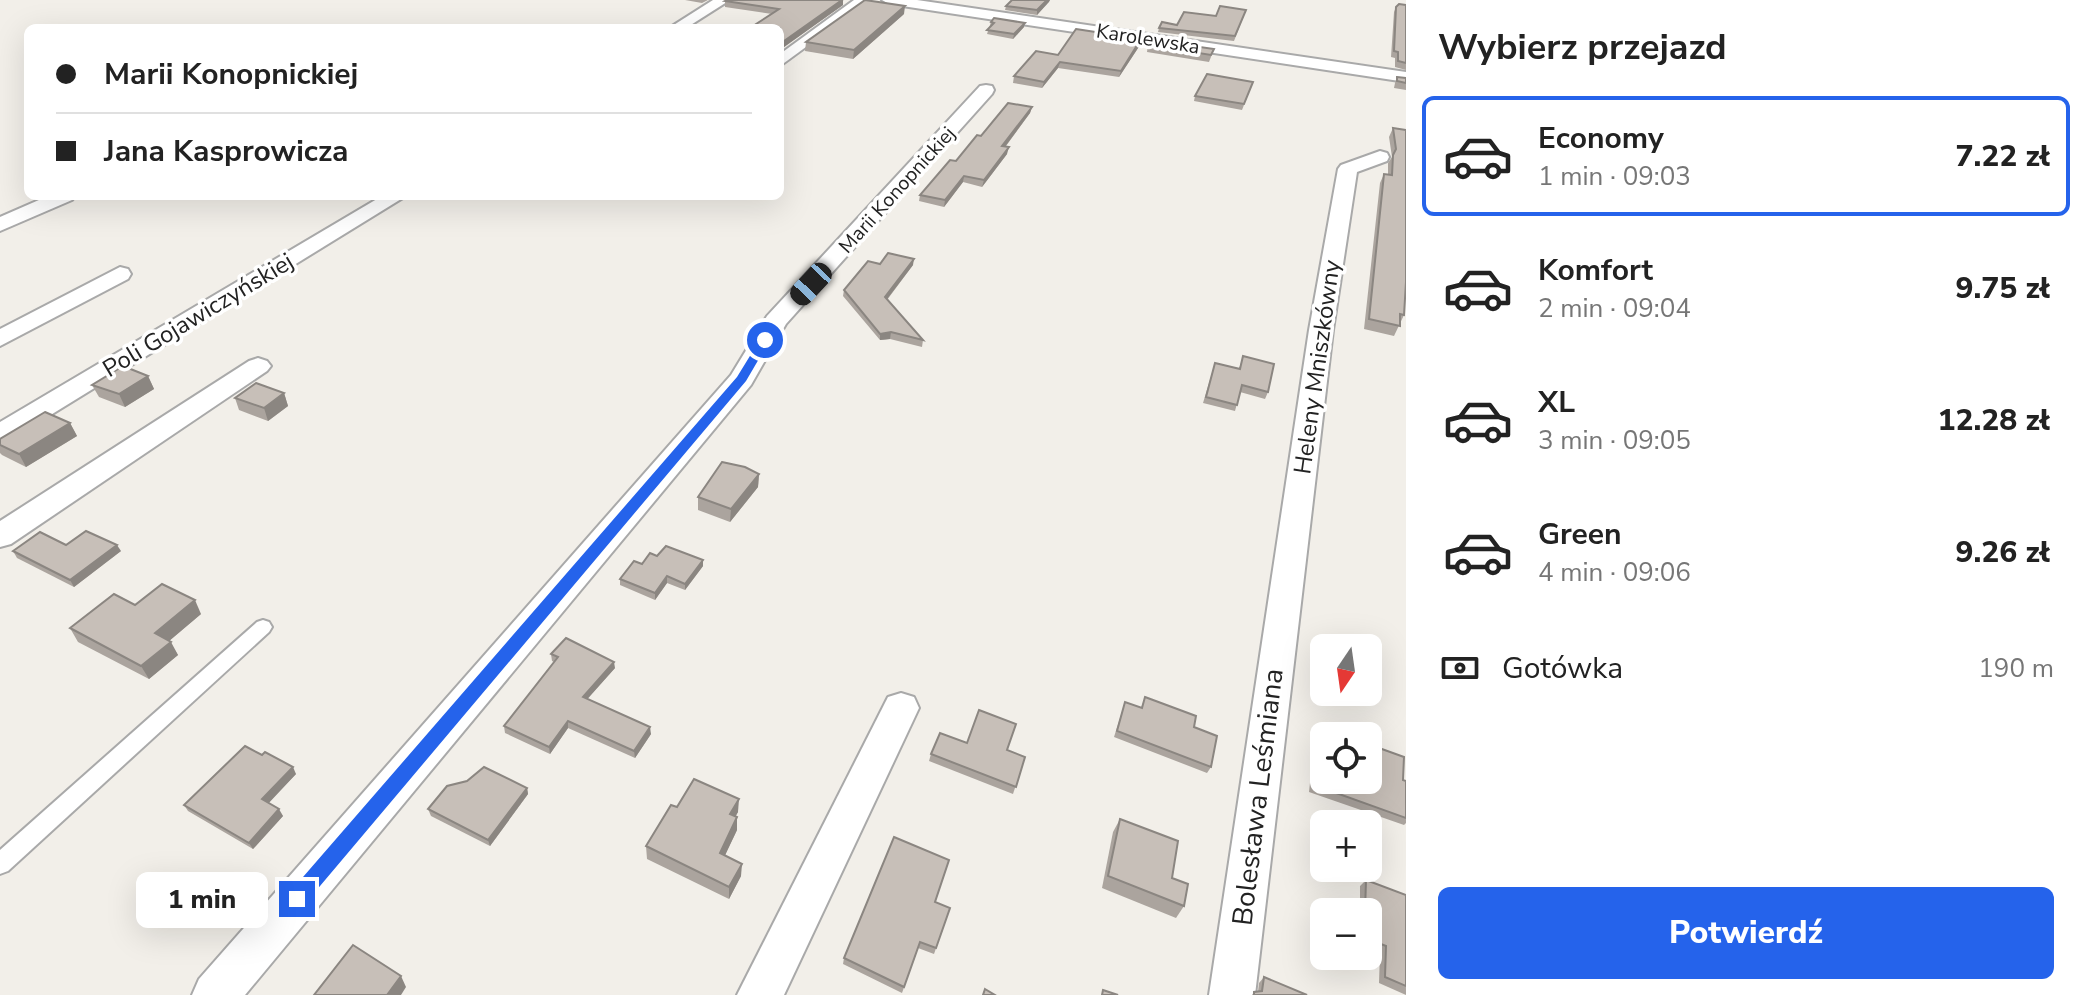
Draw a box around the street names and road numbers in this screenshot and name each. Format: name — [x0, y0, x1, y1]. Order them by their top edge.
street label: Karolewska — [1094, 18, 1202, 60]
street label: Marii Konopnickiej — [833, 121, 961, 259]
street label: Poli Gojawiczyńskiej — [97, 245, 299, 385]
street label: Heleny Mniszkówny — [1286, 257, 1348, 476]
street label: Bolesława Leśmiana — [1223, 666, 1293, 928]

